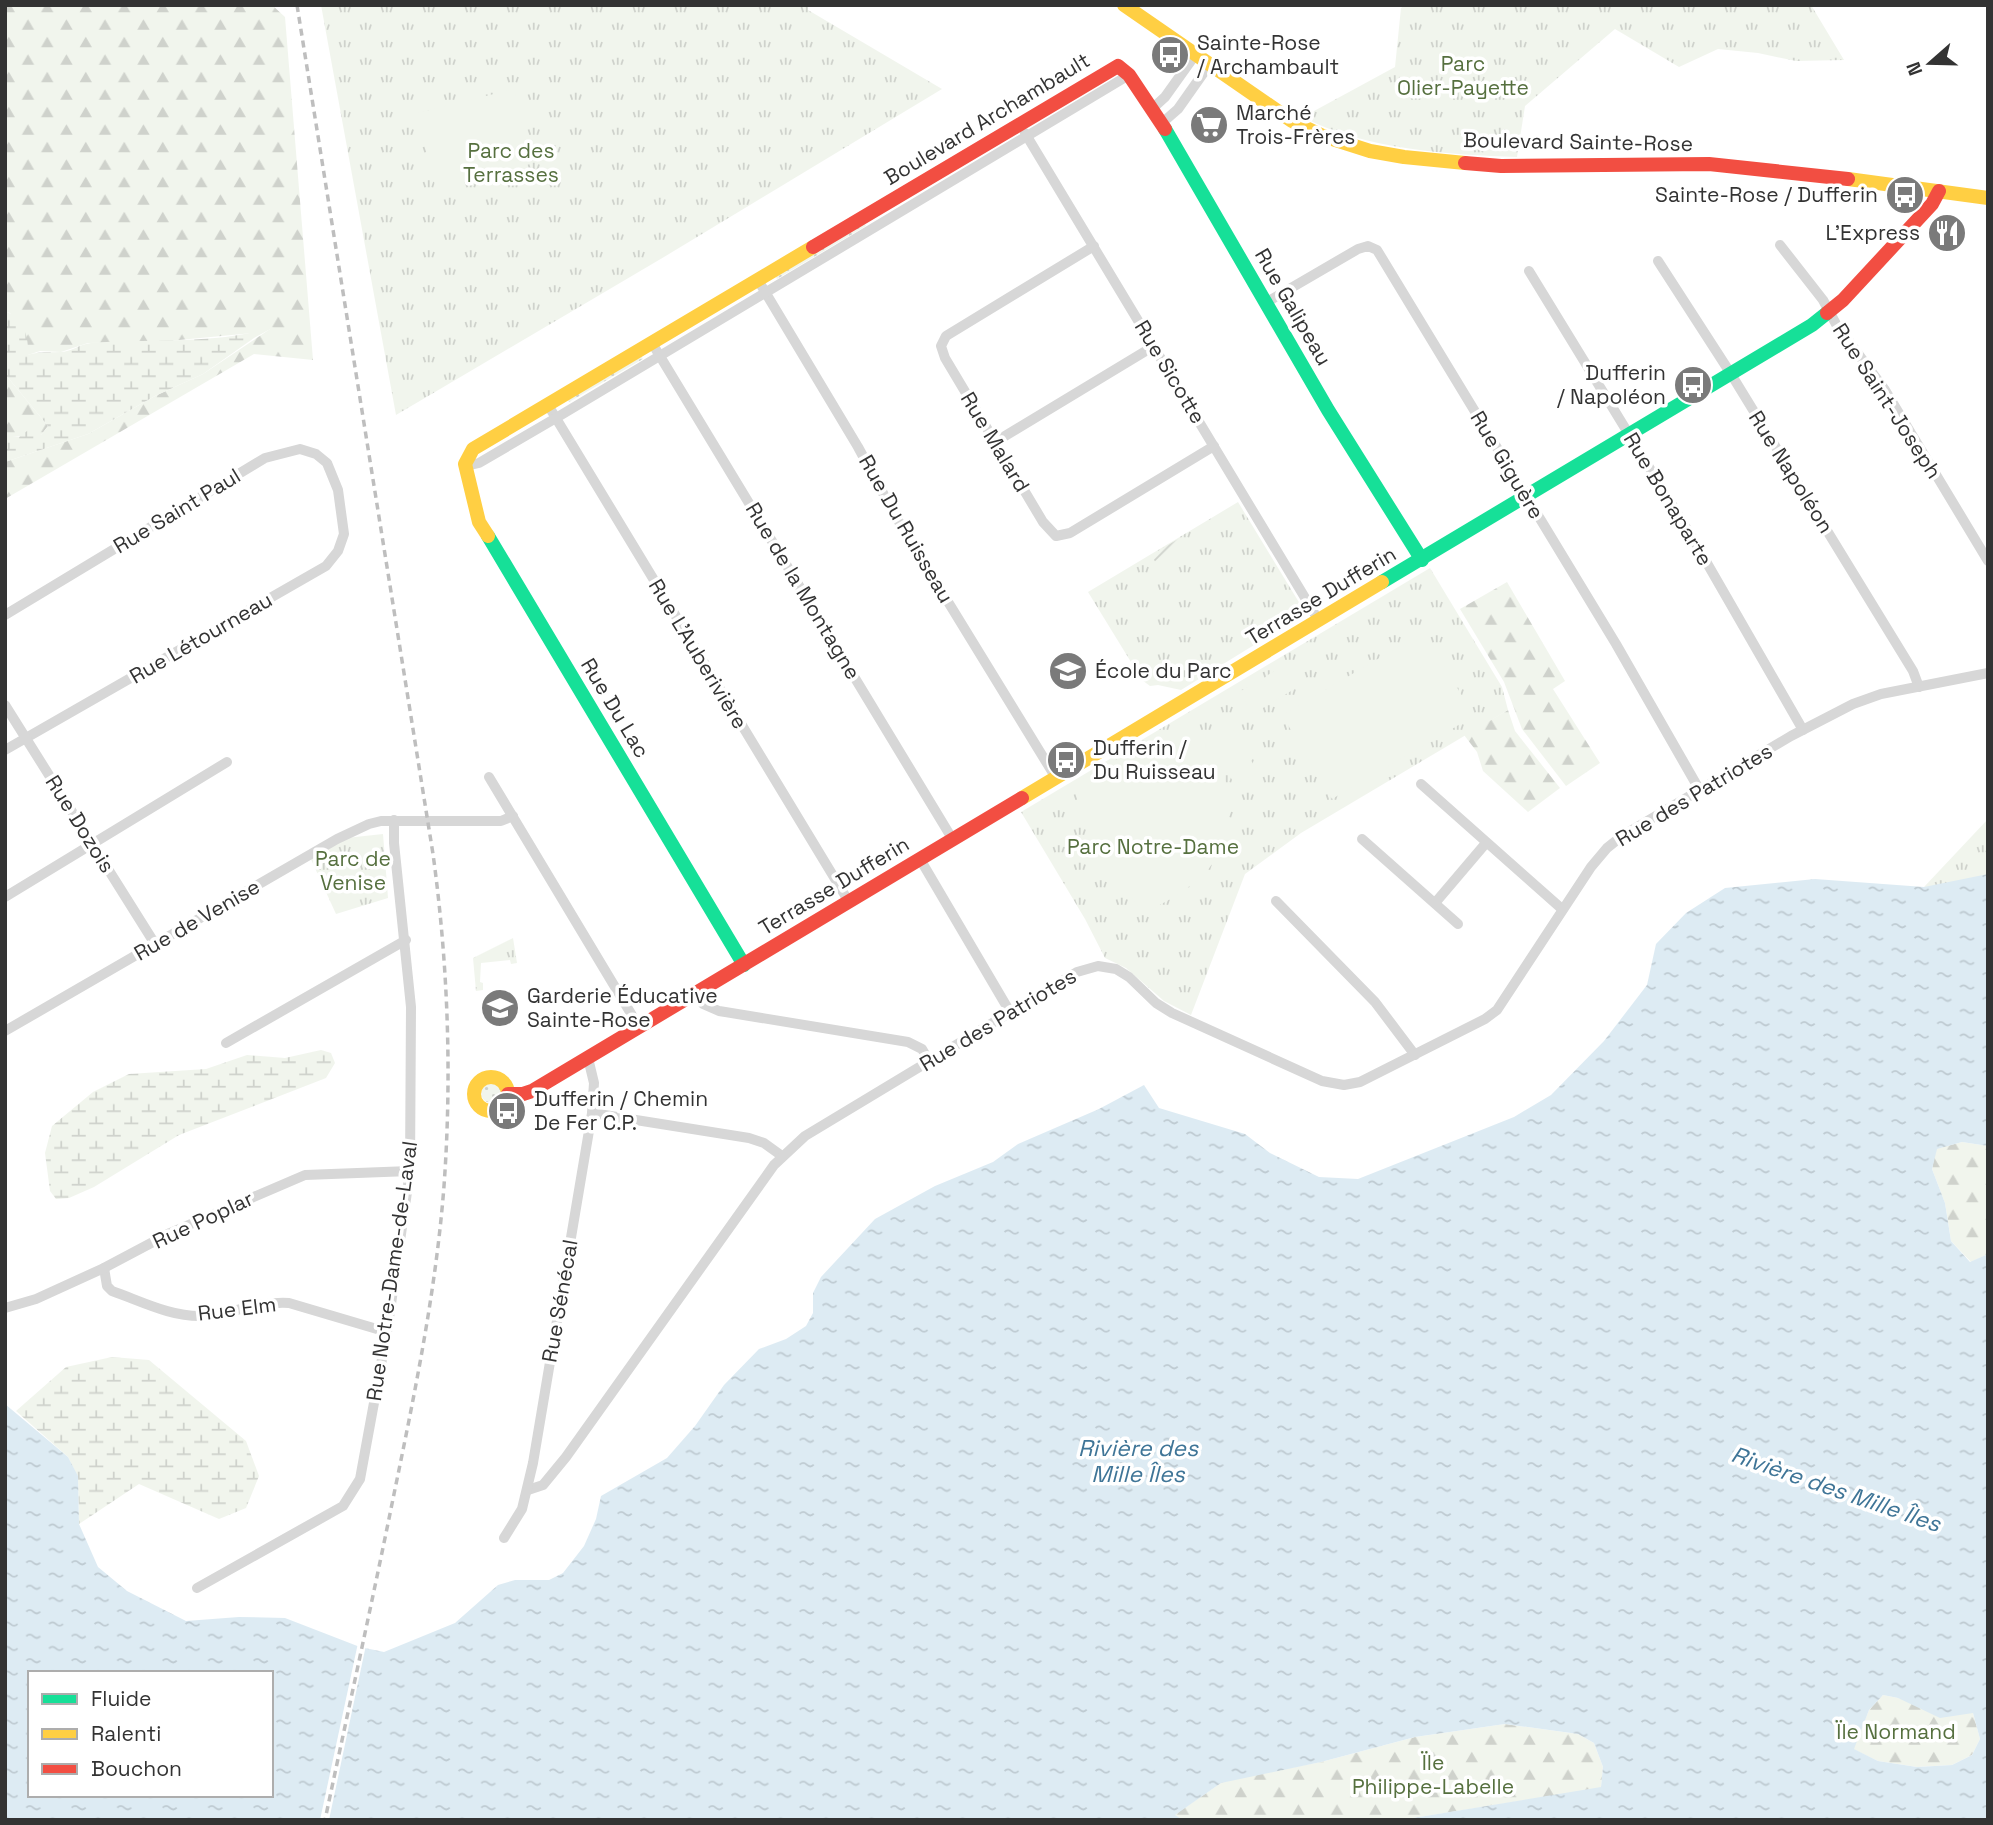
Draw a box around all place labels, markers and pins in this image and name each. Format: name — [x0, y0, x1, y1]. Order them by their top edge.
place label: Sainte-Rose / Archambault — [1197, 29, 1339, 80]
bus stop icon: Sainte-Rose / Archambault — [1149, 34, 1191, 76]
place label: Marché Trois-Frères — [1236, 99, 1355, 150]
supermarket icon: Marché Trois-Frères — [1188, 104, 1230, 146]
bus stop icon: Sainte-Rose / Dufferin — [1884, 174, 1926, 216]
place label: Sainte-Rose / Dufferin — [1655, 181, 1878, 208]
restaurant icon: L'Express — [1926, 212, 1968, 254]
place label: L'Express — [1826, 219, 1920, 246]
place label: Dufferin / Napoléon — [1557, 359, 1666, 410]
bus stop icon: Dufferin / Napoléon — [1672, 364, 1714, 406]
school or university icon: École du Parc — [1047, 650, 1089, 692]
place label: École du Parc — [1095, 657, 1232, 684]
place label: Dufferin / Du Ruisseau — [1093, 734, 1216, 785]
bus stop icon: Dufferin / Du Ruisseau — [1045, 739, 1087, 781]
place label: Garderie Éducative Sainte-Rose — [527, 982, 718, 1033]
school or university icon: Garderie Éducative Sainte-Rose — [479, 987, 521, 1029]
place label: Dufferin / Chemin De Fer C.P. — [534, 1085, 708, 1136]
bus stop icon: Dufferin / Chemin De Fer C.P. — [486, 1090, 528, 1132]

